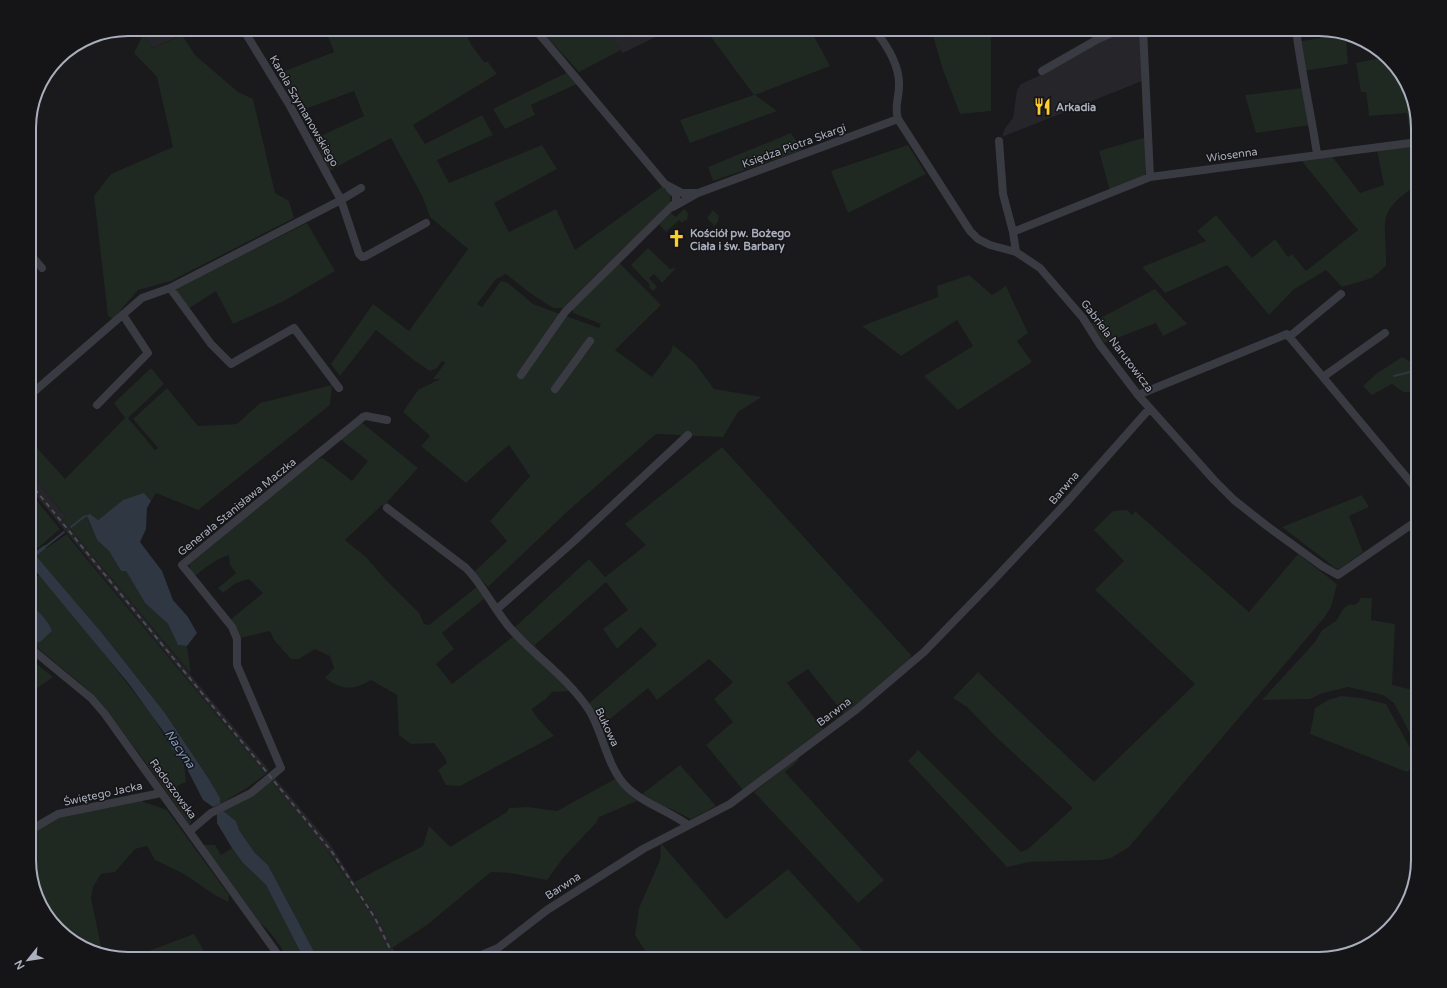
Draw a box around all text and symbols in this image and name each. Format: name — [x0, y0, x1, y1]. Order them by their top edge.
street label: Karola Szymanowskiego — [267, 53, 341, 169]
restaurant icon: Arkadia — [1033, 97, 1053, 117]
place label: Arkadia — [1056, 101, 1096, 114]
street label: Księdza Piotra Skargi — [740, 121, 848, 171]
street label: Wiosenna — [1206, 145, 1258, 165]
place label: Kościół pw. Bożego Ciała i św. Barbary — [690, 227, 791, 254]
church icon: Kościół pw. Bożego Ciała i św. Barbary — [667, 229, 687, 249]
street label: Gabriela Narutowicza — [1078, 297, 1156, 395]
street label: Generała Stanisława Maczka — [175, 455, 299, 559]
street label: Barwna — [1046, 469, 1082, 507]
street label: Barwna — [814, 695, 854, 729]
street label: Bukowa — [592, 705, 622, 749]
water label: Nacyna — [162, 727, 198, 771]
street label: Radoszowska — [147, 756, 199, 822]
street label: Świętego Jacka — [62, 778, 144, 809]
street label: Barwna — [543, 870, 583, 902]
north arrow — [8, 940, 48, 980]
text: N — [12, 958, 28, 972]

